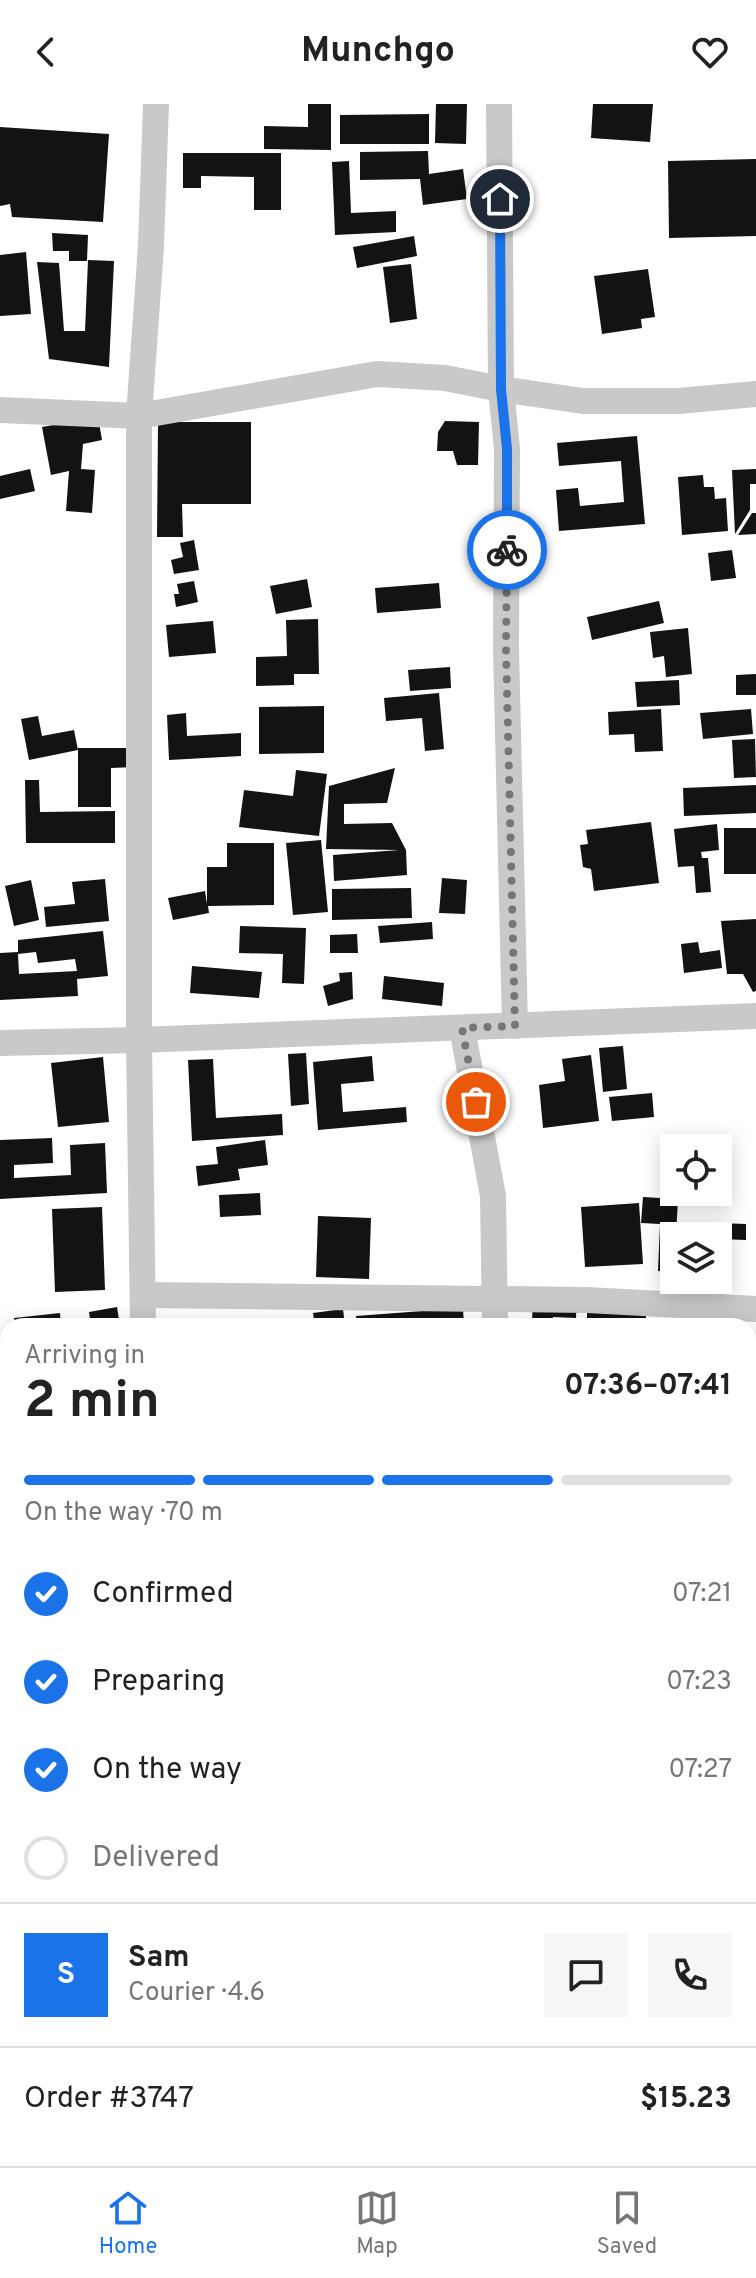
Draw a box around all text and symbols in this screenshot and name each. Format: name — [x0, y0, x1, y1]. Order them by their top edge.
text: Munchgo — [301, 29, 455, 75]
icon: back — [24, 30, 68, 74]
icon: heart — [688, 30, 732, 74]
pin — [466, 165, 534, 233]
icon: home — [478, 177, 522, 221]
courier — [467, 510, 547, 590]
icon: bike — [485, 528, 529, 572]
pin — [442, 1068, 510, 1136]
icon: bag — [454, 1080, 498, 1124]
map controls — [660, 1134, 732, 1294]
button: locate — [660, 1134, 732, 1206]
button: layers — [660, 1222, 732, 1294]
text: Arriving in — [24, 1340, 145, 1373]
text: 07:36–07:41 — [564, 1368, 732, 1405]
text: 2 min — [24, 1370, 160, 1436]
text: On the way · 70 m — [24, 1497, 223, 1530]
icon: check — [24, 1572, 68, 1616]
text: Confirmed — [92, 1576, 234, 1613]
text: 07:21 — [672, 1578, 732, 1611]
icon: check — [24, 1660, 68, 1704]
text: Preparing — [92, 1664, 225, 1701]
text: 07:23 — [666, 1666, 732, 1699]
icon: check — [24, 1748, 68, 1792]
text: On the way — [92, 1752, 242, 1789]
text: 07:27 — [668, 1754, 732, 1787]
text: Delivered — [92, 1840, 220, 1877]
button: chat — [544, 1933, 628, 2017]
button: phone — [648, 1933, 732, 2017]
text: Sam — [128, 1940, 190, 1977]
text: S — [57, 1957, 75, 1994]
text: Courier · 4.6 — [128, 1977, 265, 2010]
text: Order #3747 — [24, 2081, 194, 2118]
text: $15.23 — [640, 2081, 732, 2118]
tab: Home — [99, 2186, 157, 2261]
tab: Map — [355, 2186, 399, 2261]
tab: Saved — [597, 2186, 657, 2261]

